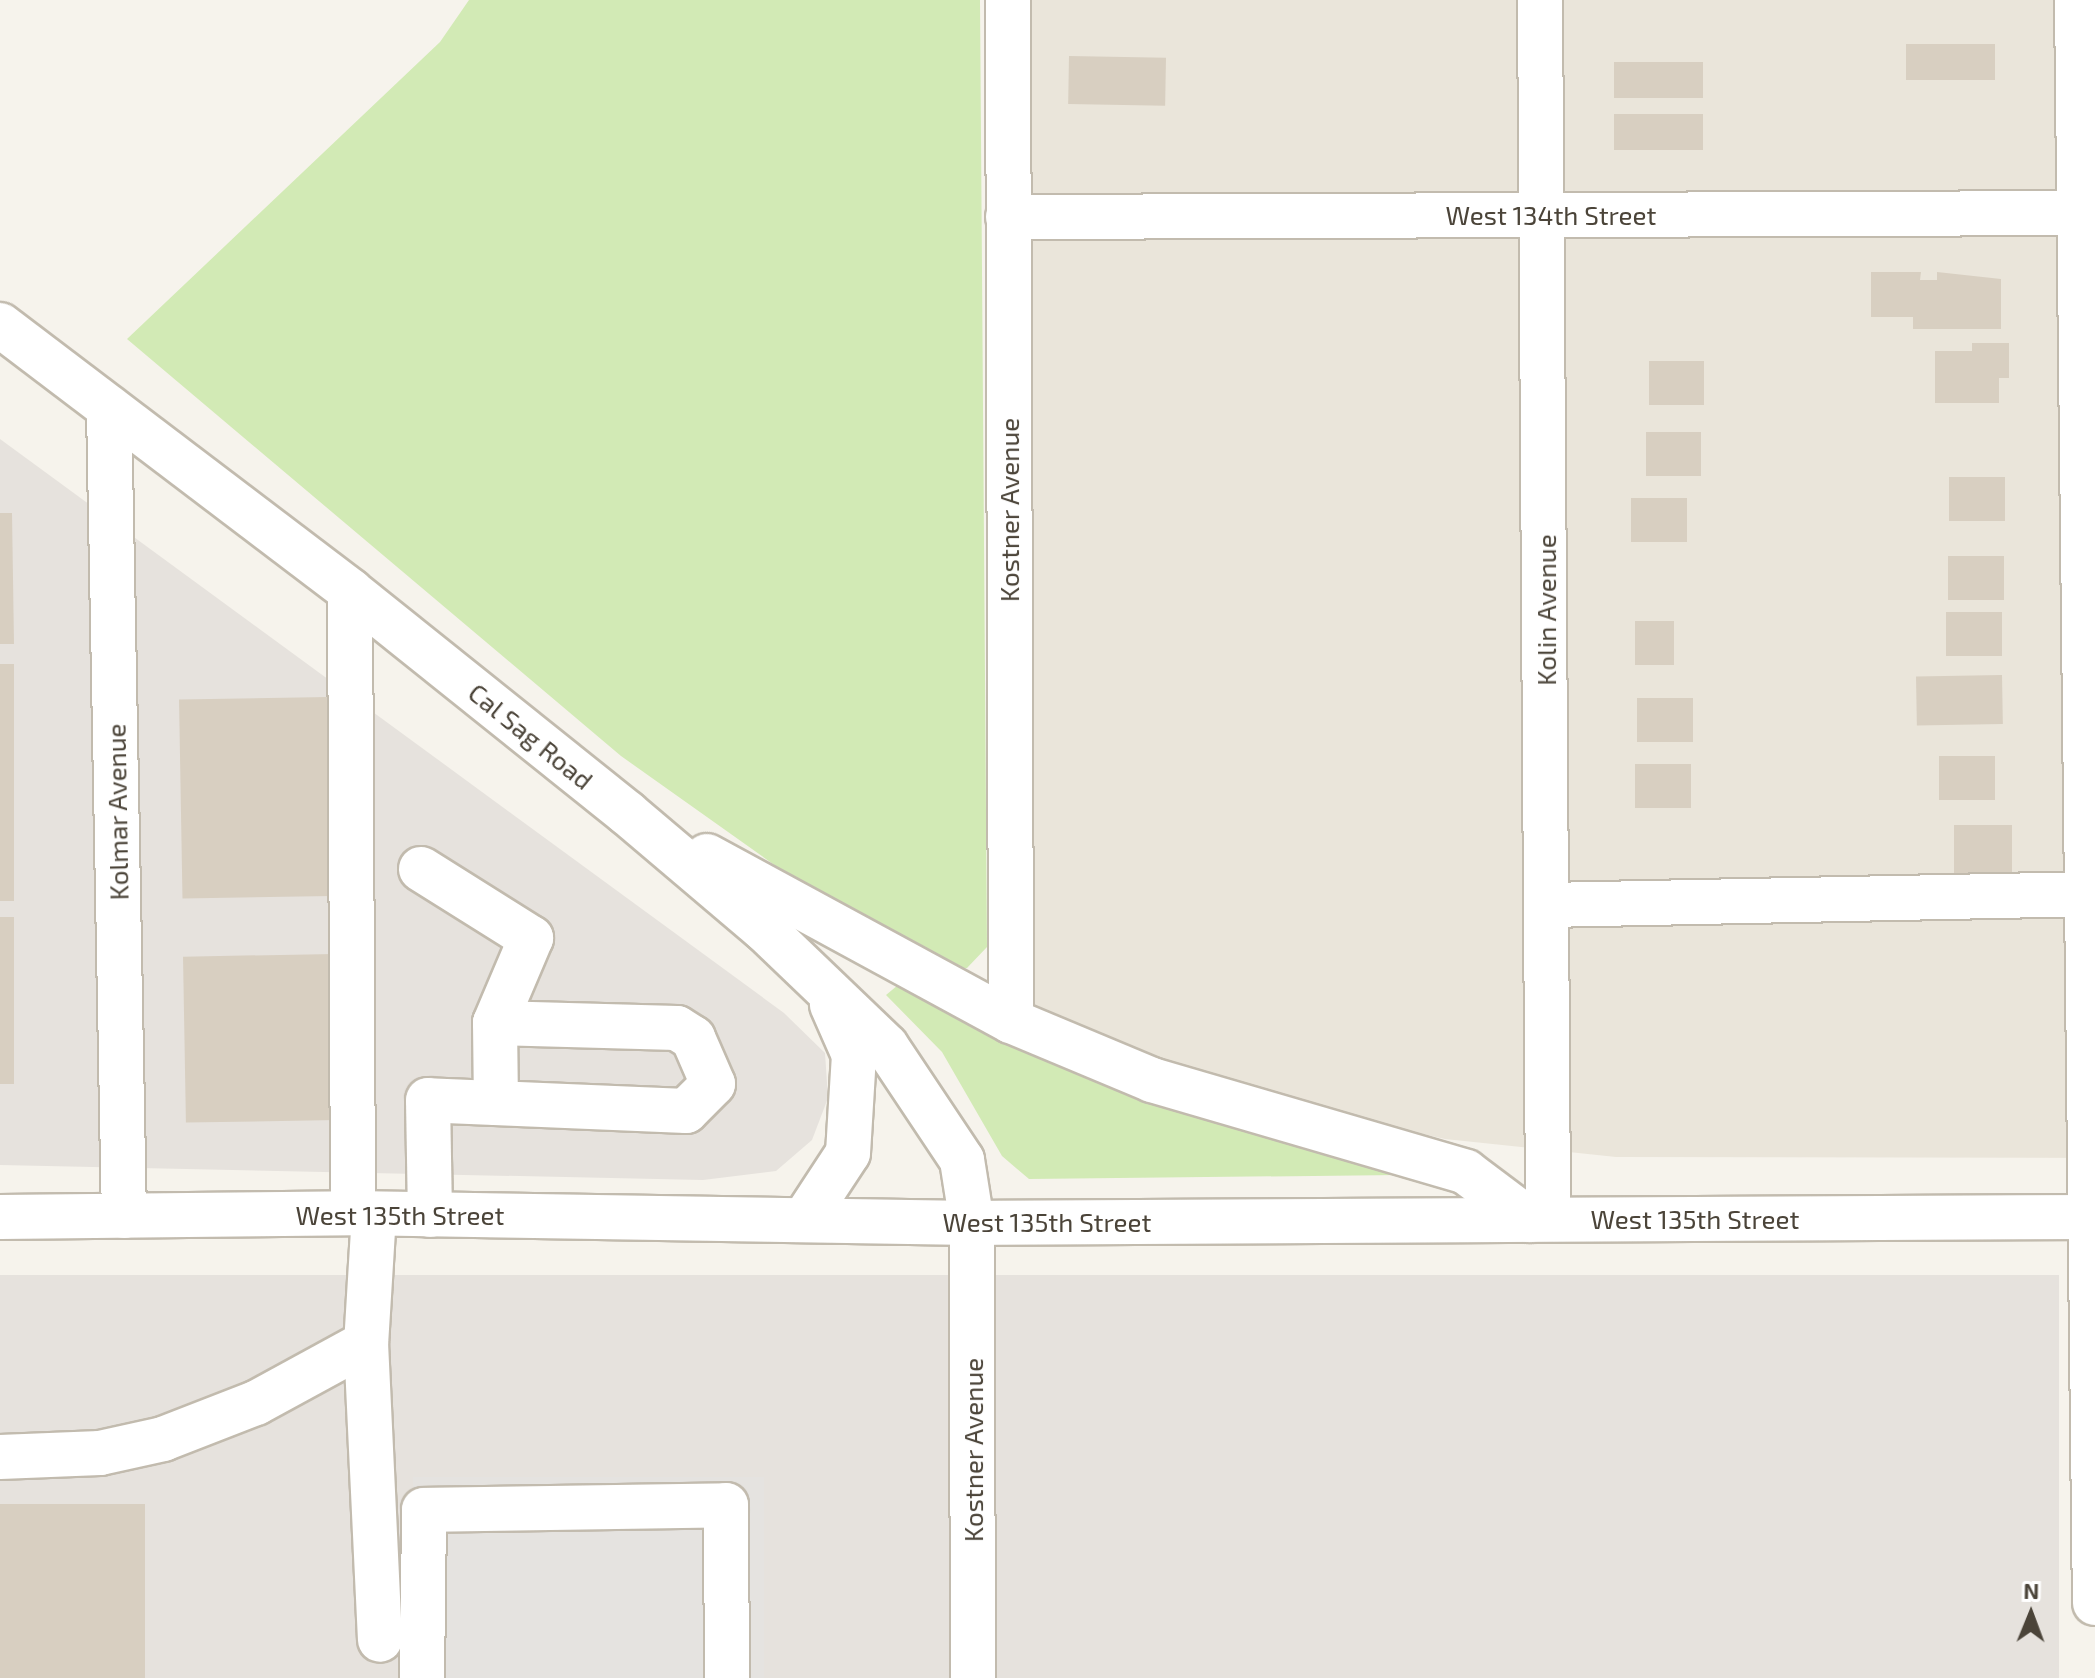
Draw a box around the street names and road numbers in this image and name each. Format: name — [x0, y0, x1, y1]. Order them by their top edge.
street label: West 134th Street — [1446, 199, 1656, 231]
street label: Kostner Avenue — [993, 417, 1025, 603]
street label: Kolin Avenue — [1530, 534, 1562, 686]
street label: Cal Sag Road — [462, 676, 600, 796]
street label: Kolmar Avenue — [100, 723, 134, 901]
street label: West 135th Street — [296, 1199, 504, 1231]
street label: West 135th Street — [1591, 1203, 1799, 1235]
street label: West 135th Street — [943, 1206, 1151, 1238]
street label: Kostner Avenue — [957, 1357, 989, 1543]

